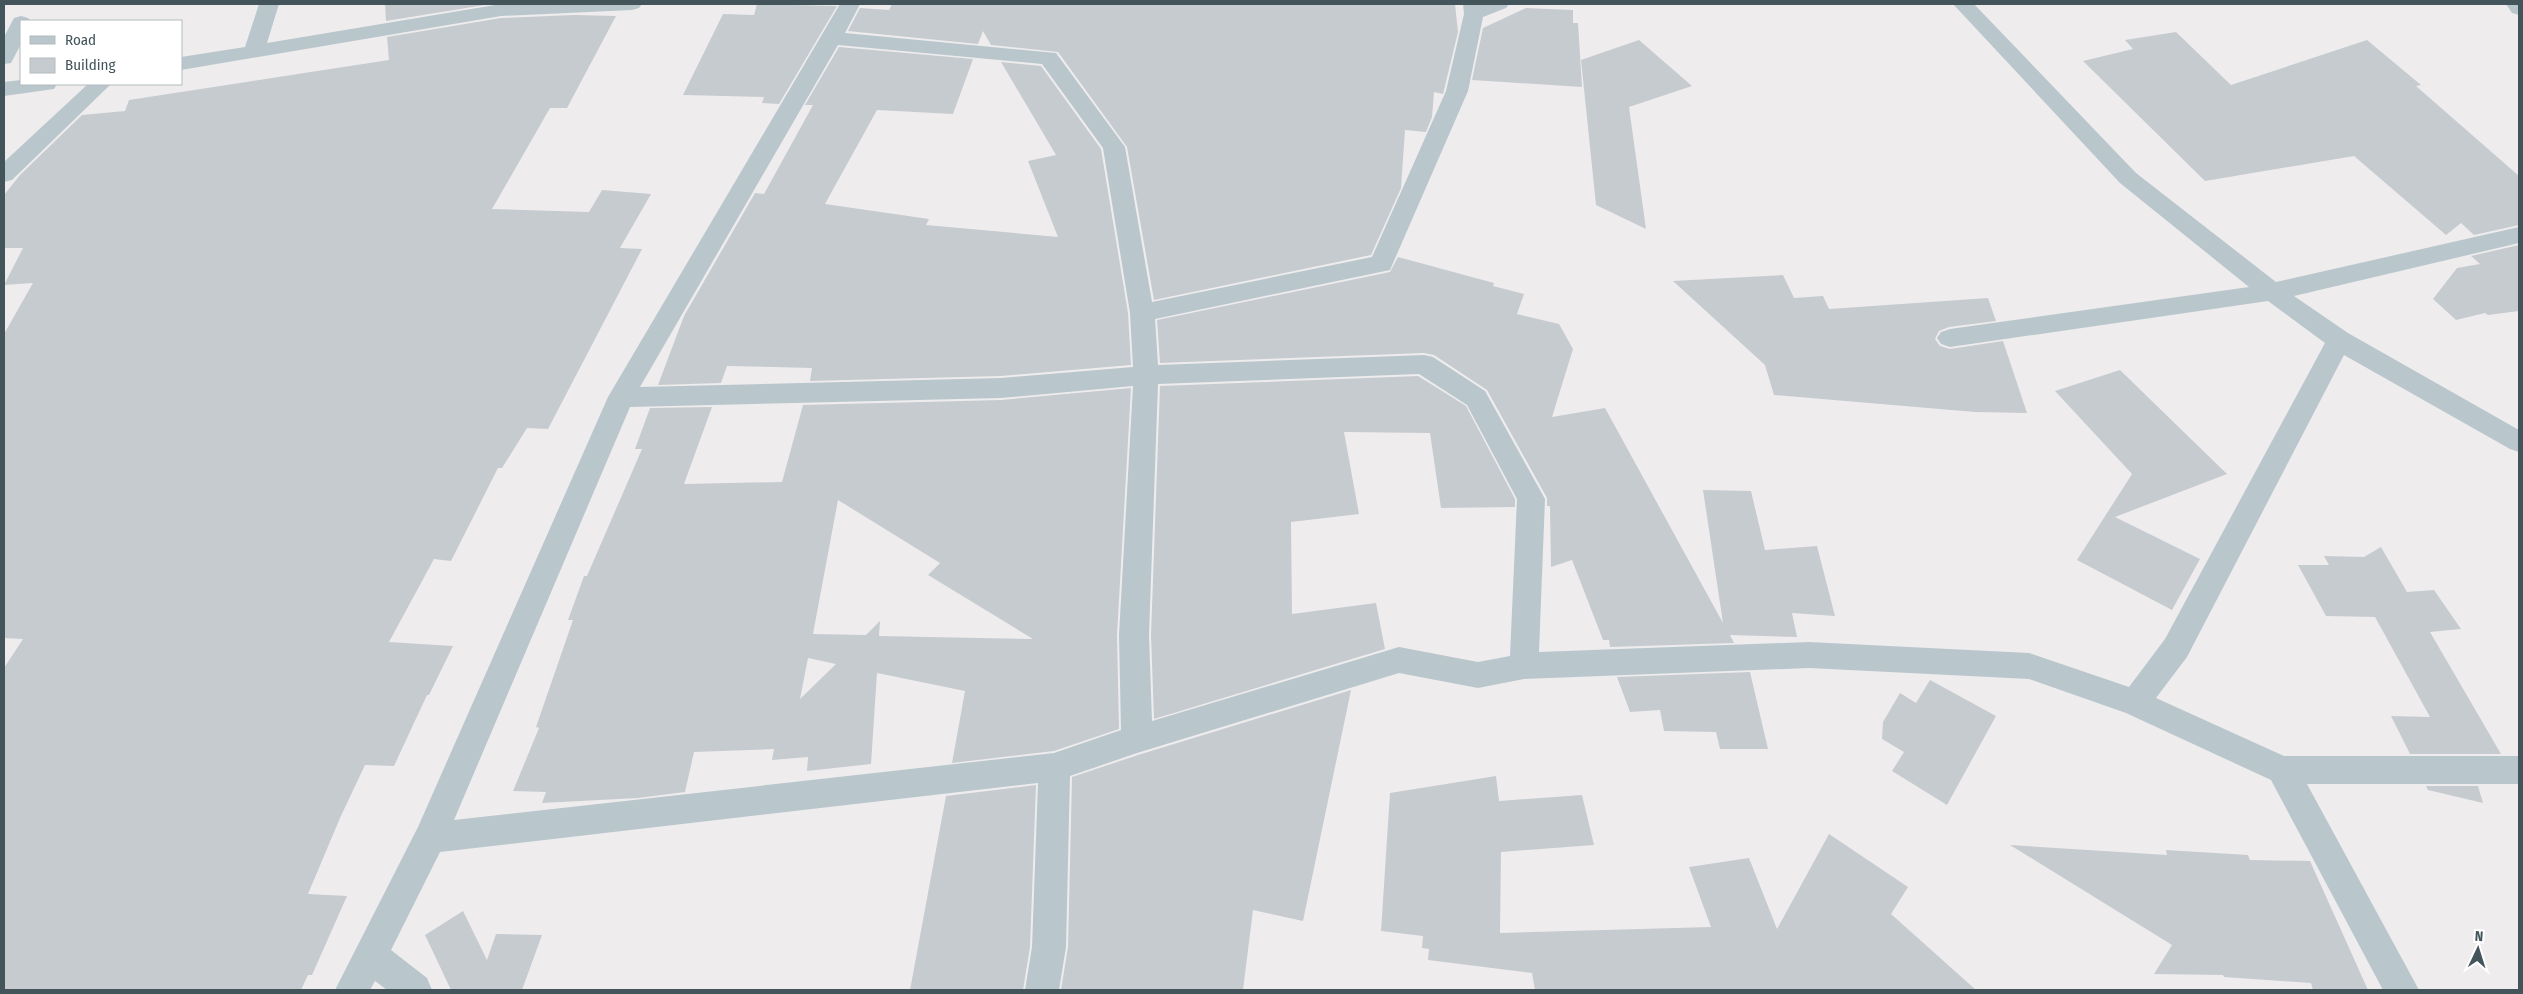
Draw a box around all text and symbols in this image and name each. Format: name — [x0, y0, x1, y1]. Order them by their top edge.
legend — [20, 20, 182, 85]
text: Road — [65, 31, 96, 49]
text: Building — [65, 56, 116, 74]
north arrow — [2453, 924, 2503, 974]
text: N — [2474, 928, 2484, 945]

